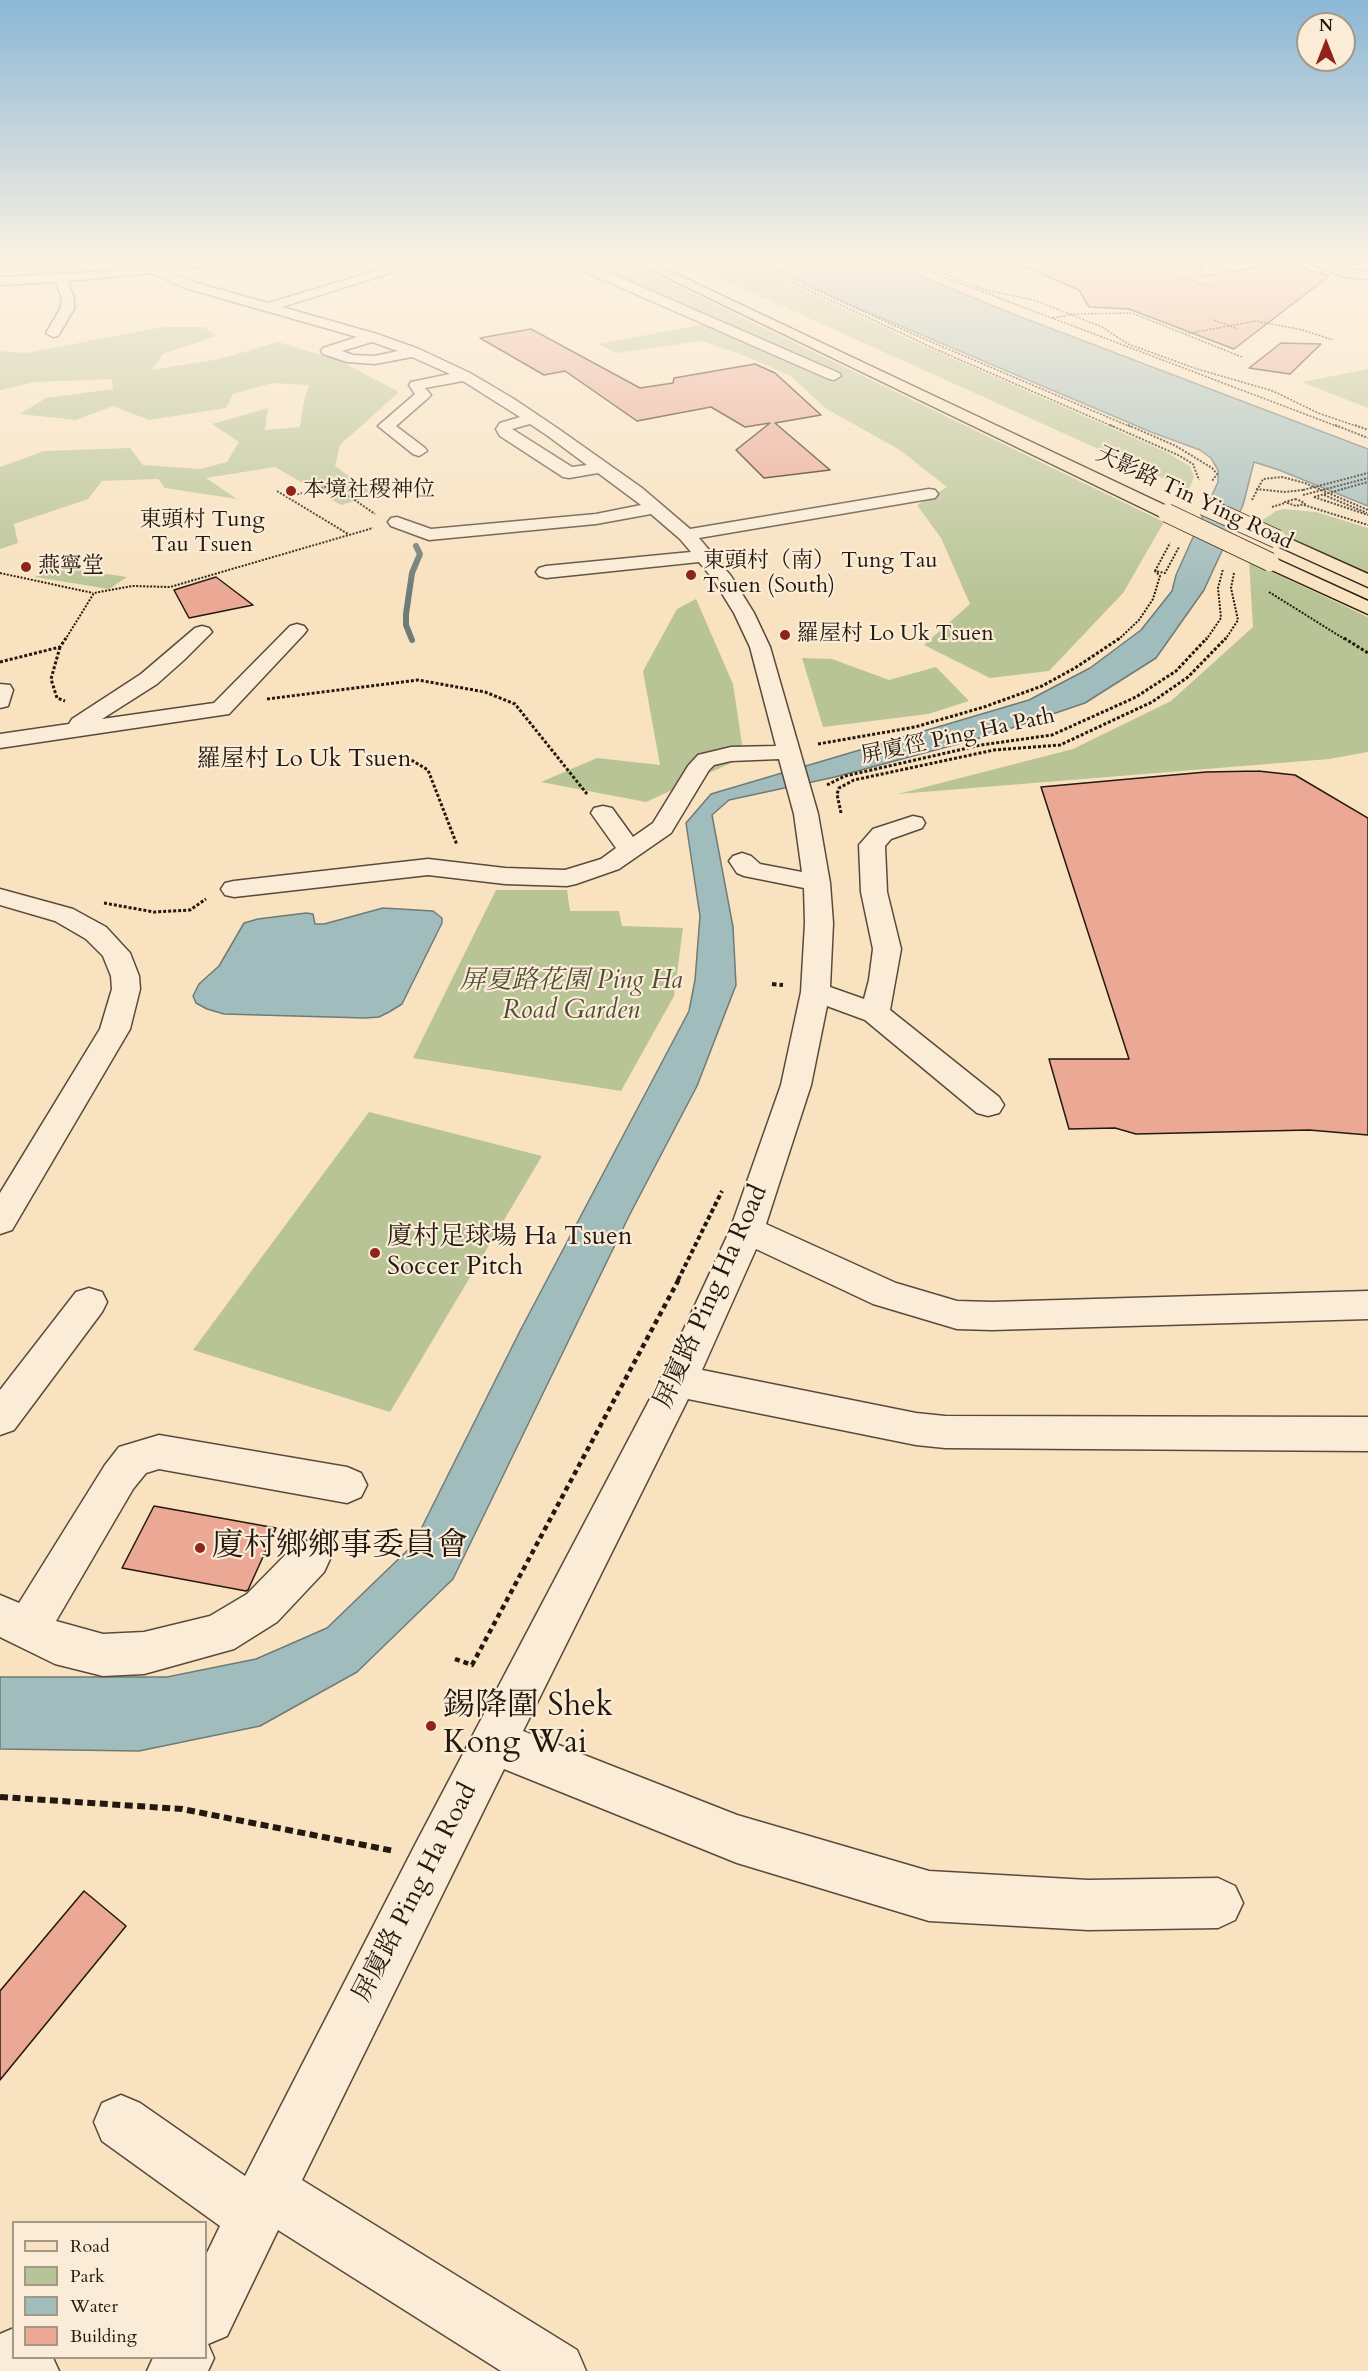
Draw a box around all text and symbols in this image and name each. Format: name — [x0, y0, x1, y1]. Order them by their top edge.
north arrow — [1296, 12, 1356, 72]
text: N — [1319, 15, 1333, 37]
street label: 天影路 Tin Ying Road — [1091, 442, 1297, 556]
place label: 本境社稷神位 — [303, 478, 435, 504]
marker: 本境社稷神位 — [284, 484, 298, 498]
district label: 東頭村 Tung Tau Tsuen — [140, 508, 264, 560]
place label: 東頭村（南） Tung Tau Tsuen (South) — [703, 549, 938, 600]
place label: 燕寧堂 — [38, 554, 104, 580]
marker: 燕寧堂 — [19, 560, 33, 574]
marker: 東頭村（南） Tung Tau Tsuen (South) — [684, 568, 698, 582]
place label: 羅屋村 Lo Uk Tsuen — [797, 622, 994, 648]
marker: 羅屋村 Lo Uk Tsuen — [778, 628, 792, 642]
street label: 屏廈徑 Ping Ha Path — [859, 704, 1057, 770]
district label: 羅屋村 Lo Uk Tsuen — [197, 746, 411, 774]
park label: 屏夏路花園 Ping Ha Road Garden — [459, 966, 683, 1028]
street label: 屏廈路 Ping Ha Road — [649, 1181, 775, 1413]
place label: 廈村足球場 Ha Tsuen Soccer Pitch — [387, 1222, 633, 1284]
marker: 廈村足球場 Ha Tsuen Soccer Pitch — [368, 1246, 382, 1260]
place label: 廈村鄉鄉事委員會 — [212, 1529, 468, 1567]
marker: 廈村鄉鄉事委員會 — [193, 1541, 207, 1555]
place label: 錫降圍 Shek Kong Wai — [443, 1689, 613, 1764]
marker: 錫降圍 Shek Kong Wai — [424, 1719, 438, 1733]
street label: 屏廈路 Ping Ha Road — [347, 1779, 485, 2007]
legend — [12, 2221, 207, 2359]
text: Road — [70, 2234, 110, 2259]
text: Park — [70, 2264, 105, 2289]
text: Water — [70, 2294, 118, 2319]
text: Building — [70, 2324, 137, 2349]

